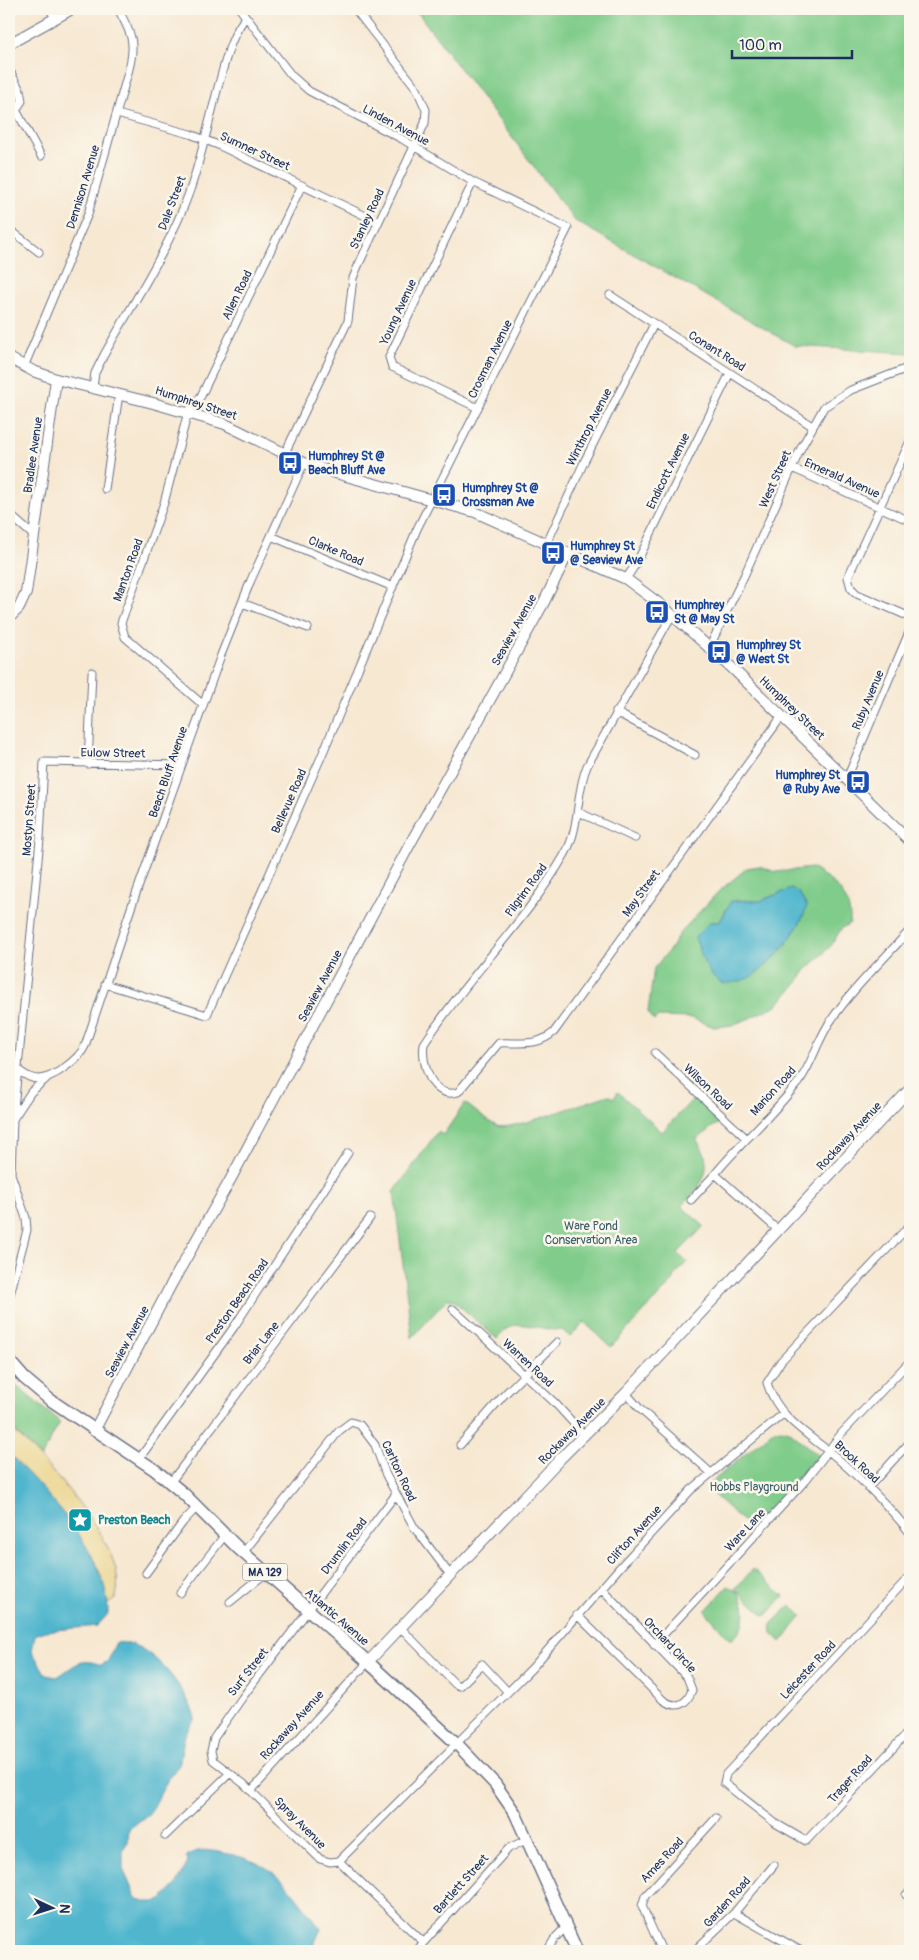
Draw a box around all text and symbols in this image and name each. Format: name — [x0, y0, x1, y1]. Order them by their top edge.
scale bar — [732, 28, 852, 60]
text: 100 m — [739, 36, 782, 55]
street label: Linden Avenue — [360, 102, 432, 149]
street label: Sumner Street — [217, 129, 292, 174]
street label: Dennison Avenue — [64, 143, 103, 231]
street label: Dale Street — [155, 174, 190, 232]
street label: Stanley Road — [347, 186, 388, 252]
street label: Allen Road — [219, 268, 256, 323]
street label: Young Avenue — [376, 277, 420, 348]
street label: Crosman Avenue — [465, 317, 516, 401]
street label: Conant Road — [685, 328, 748, 375]
street label: Humphrey Street — [153, 383, 239, 424]
street label: Winthrop Avenue — [563, 386, 615, 469]
street label: Bradlee Avenue — [21, 416, 46, 494]
street label: Endicott Avenue — [644, 431, 693, 512]
street label: West Street — [756, 448, 795, 510]
place label: Humphrey St @ Beach Bluff Ave — [308, 449, 386, 478]
bus stop icon: Humphrey St @ Beach Bluff Ave — [277, 450, 303, 476]
street label: Emerald Avenue — [802, 455, 882, 502]
place label: Humphrey St @ Crossman Ave — [462, 481, 539, 510]
bus stop icon: Humphrey St @ Crossman Ave — [431, 482, 457, 508]
street label: Clarke Road — [306, 533, 366, 570]
street label: Manton Road — [110, 537, 147, 604]
place label: Humphrey St @ Seaview Ave — [570, 539, 644, 568]
bus stop icon: Humphrey St @ Seaview Ave — [540, 540, 566, 566]
street label: Seaview Avenue — [489, 592, 540, 669]
place label: Humphrey St @ May St — [674, 598, 736, 627]
bus stop icon: Humphrey St @ May St — [644, 599, 670, 625]
place label: Humphrey St @ West St — [736, 638, 802, 667]
bus stop icon: Humphrey St @ West St — [706, 639, 732, 665]
street label: Ruby Avenue — [849, 668, 888, 732]
street label: Humphrey Street — [756, 673, 828, 744]
street label: Beach Bluff Avenue — [146, 724, 191, 820]
street label: Eulow Street — [81, 745, 146, 762]
street label: Bellevue Road — [269, 766, 310, 836]
place label: Humphrey St @ Ruby Ave — [775, 768, 841, 797]
bus stop icon: Humphrey St @ Ruby Ave — [845, 769, 871, 795]
street label: Mostyn Street — [19, 783, 40, 857]
street label: Pilgrim Road — [502, 861, 551, 920]
street label: May Street — [619, 867, 664, 920]
street label: Seaview Avenue — [295, 948, 346, 1025]
street label: Wilson Road — [680, 1061, 735, 1114]
street label: Marion Road — [747, 1063, 800, 1119]
street label: Rockaway Avenue — [814, 1099, 885, 1174]
park label: Ware Pond Conservation Area — [545, 1219, 638, 1248]
street label: Preston Beach Road — [203, 1256, 272, 1346]
street label: Seaview Avenue — [102, 1304, 153, 1381]
street label: Briar Lane — [240, 1319, 283, 1368]
street label: Warren Road — [499, 1336, 556, 1391]
street label: Rockaway Avenue — [536, 1395, 609, 1468]
street label: Carlton Road — [378, 1438, 419, 1504]
street label: Brook Road — [831, 1438, 882, 1487]
park label: Hobbs Playground — [709, 1480, 799, 1495]
street label: Clifton Avenue — [604, 1502, 665, 1568]
street label: Ware Lane — [722, 1506, 769, 1555]
place icon: Preston Beach — [67, 1507, 93, 1533]
place label: Preston Beach — [98, 1513, 171, 1528]
street label: Drumlin Road — [318, 1515, 371, 1578]
road number: MA 129 — [242, 1564, 288, 1580]
street label: Atlantic Avenue — [302, 1585, 372, 1649]
street label: Orchard Circle — [640, 1614, 699, 1676]
street label: Leicester Road — [777, 1638, 839, 1703]
street label: Surf Street — [225, 1645, 272, 1700]
street label: Rockaway Avenue — [257, 1687, 328, 1763]
street label: Trager Road — [825, 1752, 876, 1807]
street label: Spray Avenue — [271, 1794, 329, 1852]
street label: Ames Road — [637, 1834, 687, 1886]
street label: Bartlett Street — [431, 1851, 492, 1917]
street label: Garden Road — [701, 1874, 754, 1931]
north arrow — [28, 1882, 78, 1932]
text: N — [56, 1904, 73, 1914]

